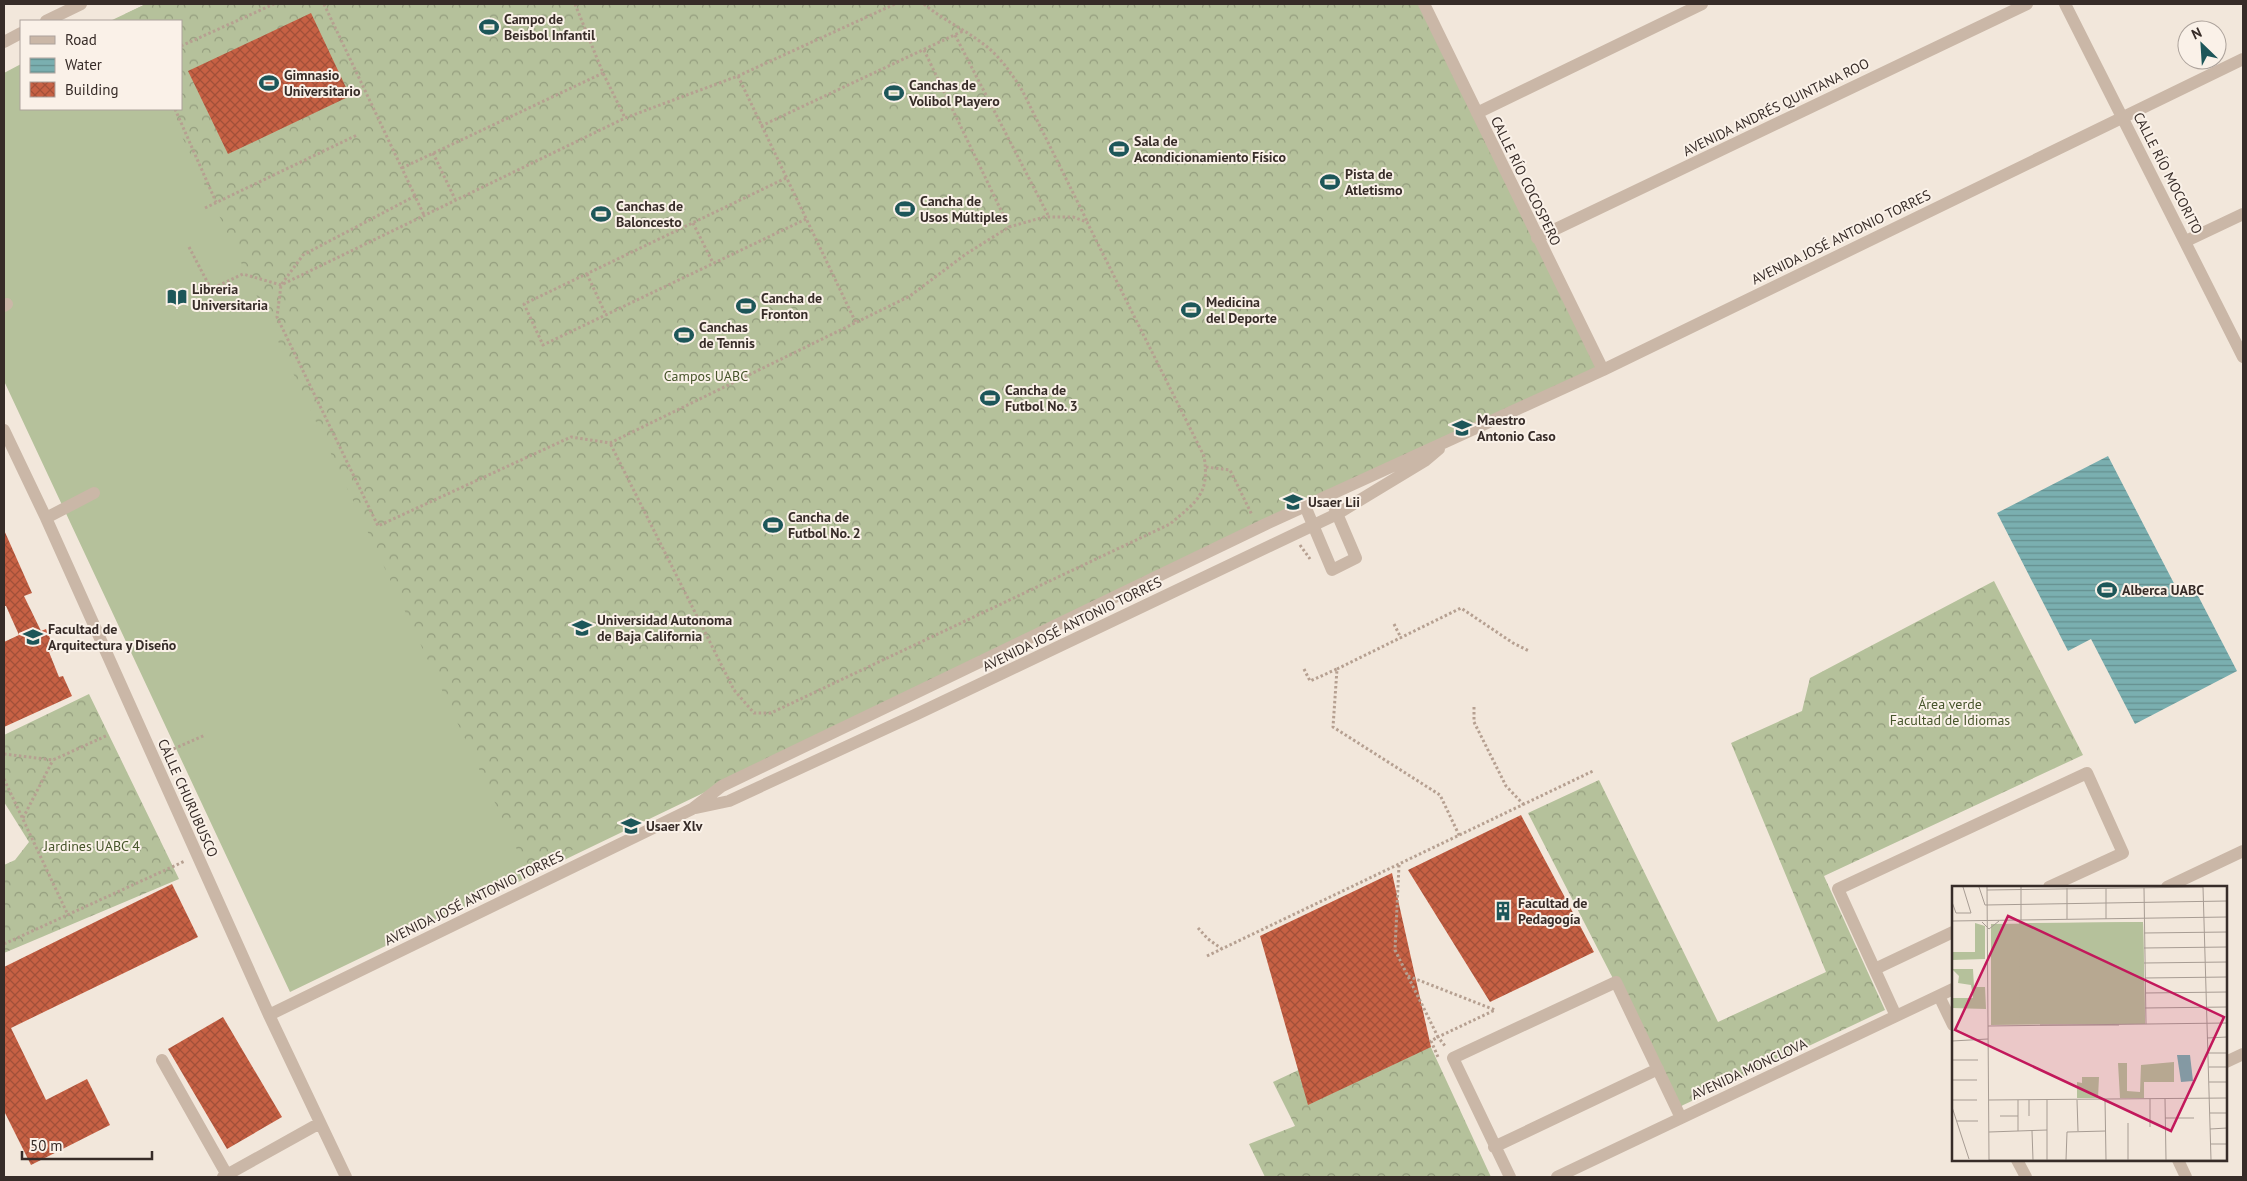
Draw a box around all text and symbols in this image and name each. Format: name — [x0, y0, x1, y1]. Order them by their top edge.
place label: Campo de Beisbol Infantil — [504, 10, 596, 44]
sports icon: Campo de Beisbol Infantil — [478, 16, 500, 38]
legend — [20, 20, 182, 110]
north arrow — [2177, 20, 2227, 70]
text: N — [2189, 23, 2204, 43]
text: Road — [65, 30, 97, 49]
street label: AVENIDA ANDRÉS QUINTANA ROO — [1680, 54, 1872, 160]
text: Water — [65, 55, 102, 74]
place label: Gimnasio Universitario — [284, 66, 361, 100]
sports icon: Gimnasio Universitario — [258, 72, 280, 94]
place label: Canchas de Volibol Playero — [908, 76, 1000, 110]
text: Building — [65, 80, 119, 99]
sports icon: Canchas de Volibol Playero — [883, 82, 905, 104]
street label: CALLE RÍO MOCORITO — [2130, 109, 2206, 237]
street label: CALLE RÍO COCOSPERO — [1487, 113, 1565, 249]
place label: Sala de Acondicionamiento Físico — [1134, 132, 1286, 166]
sports icon: Sala de Acondicionamiento Físico — [1108, 138, 1130, 160]
place label: Pista de Atletismo — [1345, 165, 1403, 199]
sports icon: Pista de Atletismo — [1319, 171, 1341, 193]
street label: AVENIDA JOSÉ ANTONIO TORRES — [1748, 186, 1934, 288]
place label: Cancha de Usos Múltiples — [920, 192, 1008, 226]
place label: Canchas de Baloncesto — [616, 197, 683, 231]
sports icon: Cancha de Usos Múltiples — [894, 198, 916, 220]
sports icon: Canchas de Baloncesto — [590, 203, 612, 225]
place label: Libreria Universitaria — [192, 280, 268, 314]
library icon: Libreria Universitaria — [166, 286, 188, 308]
place label: Cancha de Fronton — [761, 289, 822, 323]
place label: Medicina del Deporte — [1206, 293, 1277, 327]
sports icon: Cancha de Fronton — [735, 295, 757, 317]
sports icon: Medicina del Deporte — [1180, 299, 1202, 321]
place label: Canchas de Tennis — [699, 318, 755, 352]
sports icon: Canchas de Tennis — [673, 324, 695, 346]
park label: Campos UABC — [664, 367, 748, 385]
place label: Cancha de Futbol No. 3 — [1005, 381, 1078, 415]
sports icon: Cancha de Futbol No. 3 — [979, 387, 1001, 409]
place label: Maestro Antonio Caso — [1477, 411, 1556, 445]
school or university icon: Maestro Antonio Caso — [1451, 417, 1473, 439]
school or university icon: Usaer Lii — [1282, 491, 1304, 513]
place label: Usaer Lii — [1308, 493, 1360, 511]
place label: Cancha de Futbol No. 2 — [788, 508, 861, 542]
sports icon: Cancha de Futbol No. 2 — [762, 514, 784, 536]
street label: AVENIDA JOSÉ ANTONIO TORRES — [979, 573, 1165, 675]
sports icon: Alberca UABC — [2096, 579, 2118, 601]
place label: Alberca UABC — [2122, 581, 2204, 599]
place label: Universidad Autonoma de Baja California — [597, 611, 732, 645]
school or university icon: Universidad Autonoma de Baja California — [571, 617, 593, 639]
place label: Facultad de Arquitectura y Diseño — [48, 620, 177, 654]
school or university icon: Facultad de Arquitectura y Diseño — [22, 626, 44, 648]
park label: Área verde Facultad de Idiomas — [1890, 695, 2010, 729]
street label: CALLE CHURUBUSCO — [154, 736, 222, 860]
school or university icon: Usaer Xlv — [620, 815, 642, 837]
place label: Usaer Xlv — [646, 817, 703, 835]
park label: Jardines UABC 4 — [43, 837, 140, 855]
street label: AVENIDA JOSÉ ANTONIO TORRES — [381, 847, 567, 949]
inset map — [1952, 886, 2227, 1161]
place label: Facultad de Pedagogía — [1518, 894, 1587, 928]
building icon: Facultad de Pedagogía — [1492, 900, 1514, 922]
street label: AVENIDA MONCLOVA — [1688, 1034, 1811, 1104]
scale bar — [22, 1128, 152, 1160]
text: 50 m — [30, 1136, 63, 1155]

